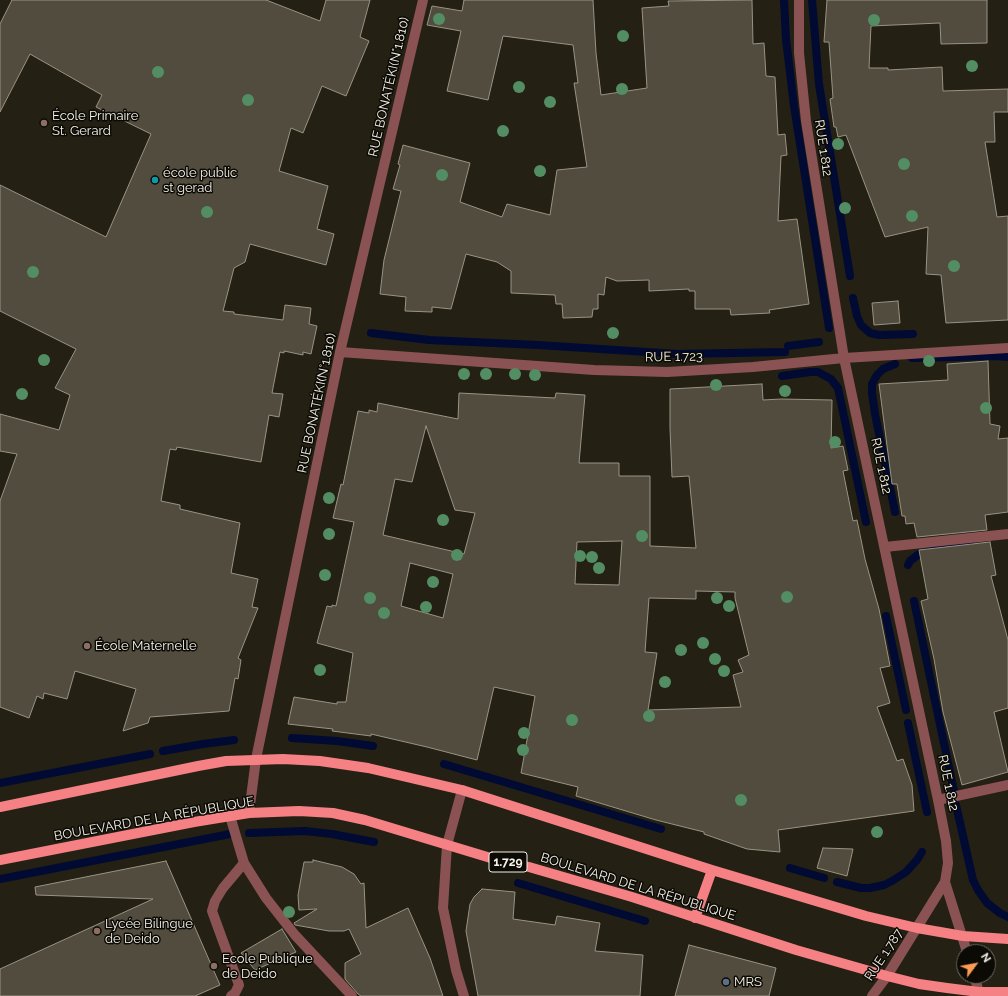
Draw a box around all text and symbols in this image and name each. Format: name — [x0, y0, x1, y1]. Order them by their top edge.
street label: RUE BONATÉKI(N°1.810) — [365, 16, 413, 158]
place label: École Primaire St. Gerard — [52, 108, 138, 139]
marker: École Primaire St. Gerard — [39, 118, 49, 128]
street label: RUE 1.812 — [811, 118, 835, 178]
place label: école public st gerad — [163, 165, 237, 196]
marker: école public st gerad — [150, 175, 160, 185]
street label: RUE BONATÉKI(N°1.810) — [295, 332, 339, 474]
street label: RUE 1.723 — [645, 349, 703, 365]
street label: RUE 1.812 — [867, 436, 895, 496]
place label: École Maternelle — [95, 638, 197, 654]
marker: École Maternelle — [82, 641, 92, 651]
street label: RUE 1.812 — [934, 753, 962, 813]
street label: BOULEVARD DE LA RÉPUBLIQUE — [53, 794, 255, 844]
street label: BOULEVARD DE LA RÉPUBLIQUE — [539, 850, 737, 924]
road number: 1.729 — [489, 852, 527, 872]
place label: Lycée Bilingue de Deido — [105, 916, 193, 947]
marker: Lycée Bilingue de Deido — [92, 926, 102, 936]
street label: RUE 1.787 — [861, 926, 907, 984]
north arrow — [956, 944, 996, 984]
place label: Ecole Publique de Deido — [222, 951, 313, 982]
text: N — [978, 951, 993, 965]
marker: Ecole Publique de Deido — [209, 961, 219, 971]
place label: MRS — [734, 974, 762, 990]
marker: MRS — [721, 977, 731, 987]

